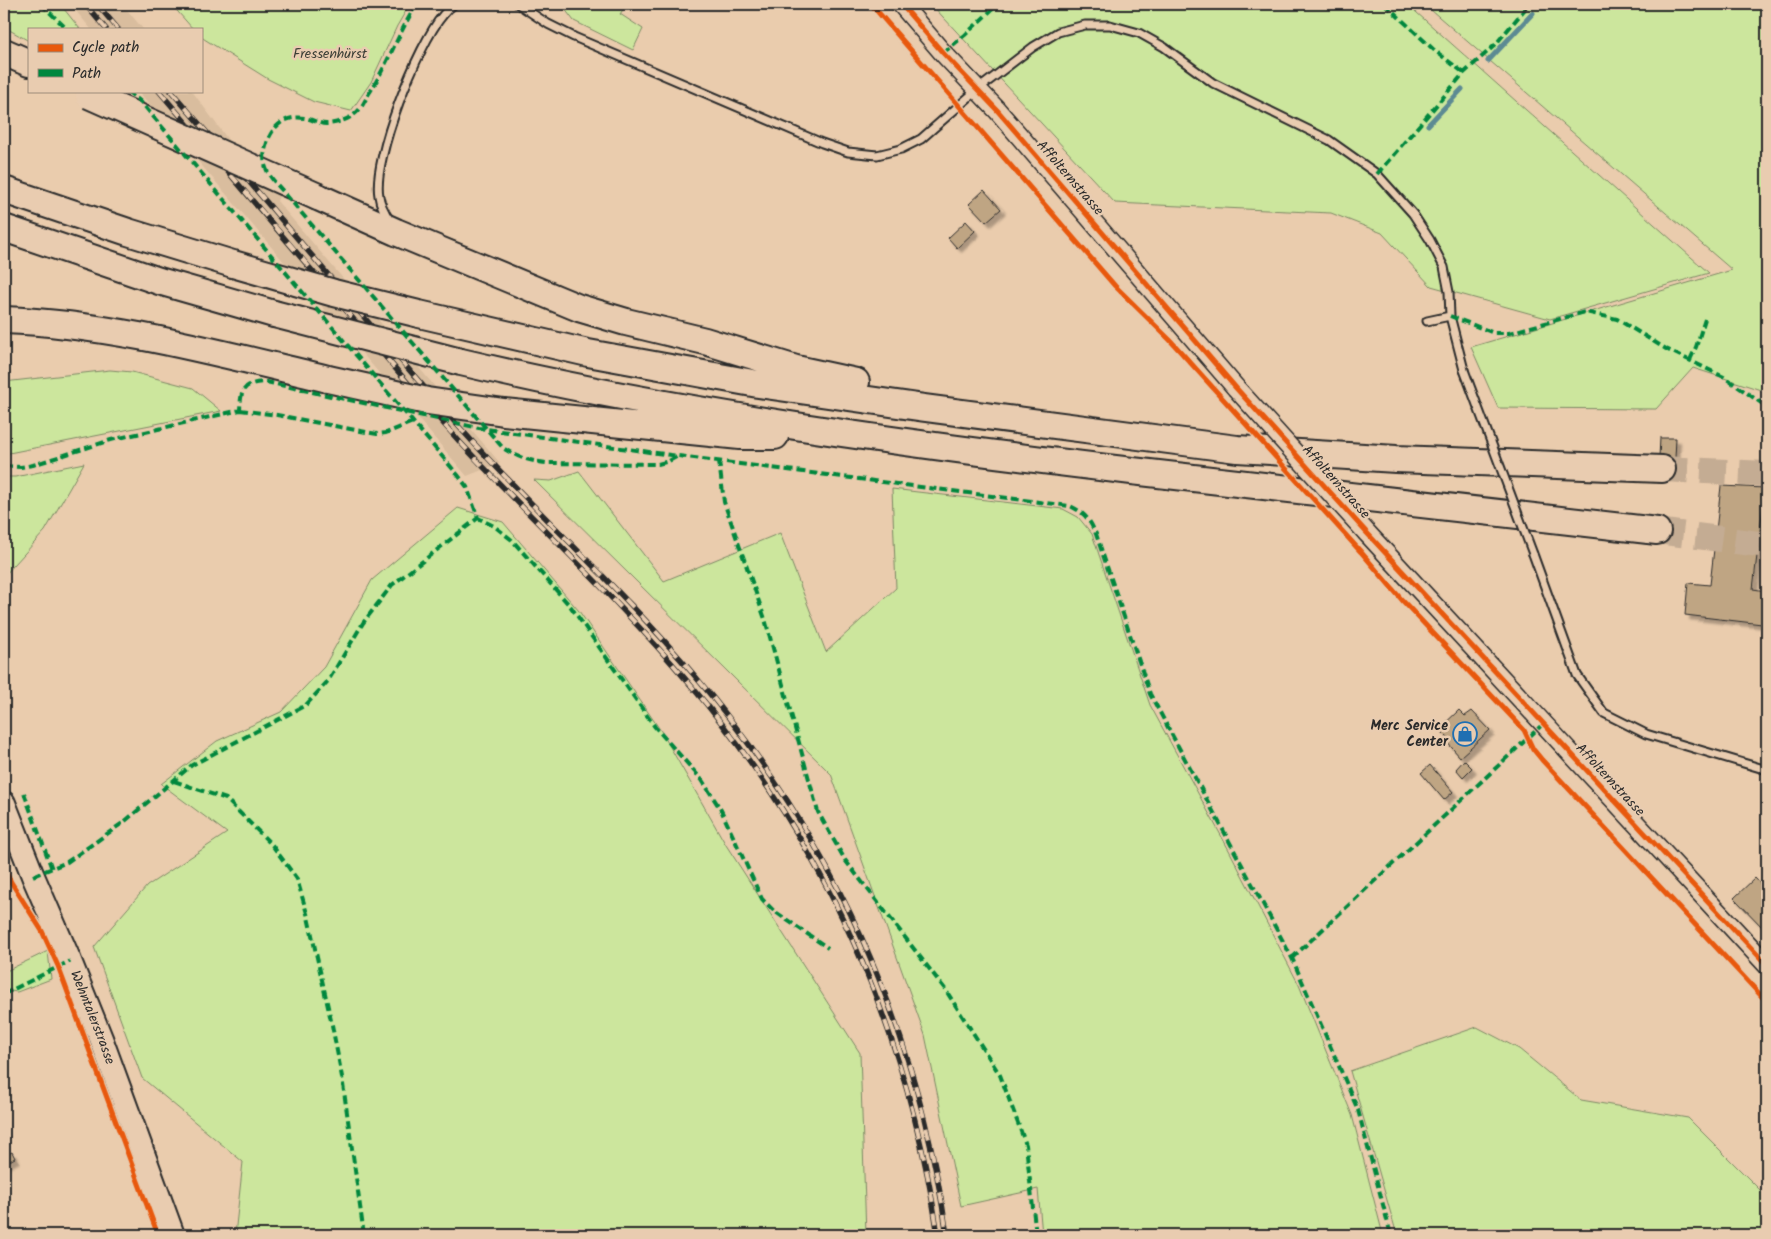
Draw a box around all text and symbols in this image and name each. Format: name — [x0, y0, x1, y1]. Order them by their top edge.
legend — [28, 28, 202, 92]
text: Cycle path — [72, 36, 139, 60]
park label: Fressenhürst — [293, 43, 368, 65]
text: Path — [72, 62, 101, 86]
street label: Affolternstrasse — [1031, 136, 1109, 221]
street label: Affolternstrasse — [1297, 440, 1376, 525]
place label: Merc Service Center — [1370, 715, 1449, 753]
shop icon: Merc Service Center — [1452, 721, 1478, 747]
street label: Affolternstrasse — [1570, 738, 1650, 822]
street label: Wehntalerstrasse — [64, 967, 121, 1068]

